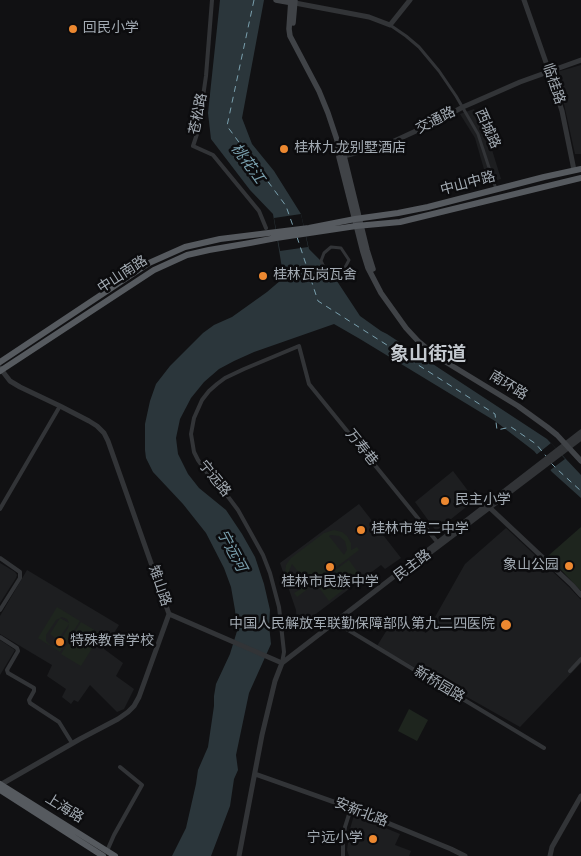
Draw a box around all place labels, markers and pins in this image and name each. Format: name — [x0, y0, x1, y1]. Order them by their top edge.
place label: 回民小学 — [83, 21, 139, 37]
marker: 回民小学 — [67, 23, 79, 35]
place label: 桂林九龙别墅酒店 — [294, 141, 406, 157]
marker: 桂林九龙别墅酒店 — [278, 143, 290, 155]
place label: 桂林瓦岗瓦舍 — [273, 268, 357, 284]
marker: 桂林瓦岗瓦舍 — [257, 270, 269, 282]
place label: 民主小学 — [455, 493, 511, 509]
marker: 民主小学 — [439, 495, 451, 507]
place label: 桂林市第二中学 — [371, 522, 469, 538]
marker: 桂林市第二中学 — [355, 524, 367, 536]
place label: 象山公园 — [503, 558, 559, 574]
marker: 象山公园 — [563, 560, 575, 572]
marker: 桂林市民族中学 — [324, 561, 336, 573]
place label: 桂林市民族中学 — [281, 575, 379, 591]
place label: 中国人民解放军联勤保障部队第九二四医院 — [229, 617, 495, 633]
marker: 中国人民解放军联勤保障部队第九二四医院 — [499, 618, 513, 632]
place label: 特殊教育学校 — [70, 634, 154, 650]
marker: 特殊教育学校 — [54, 636, 66, 648]
place label: 宁远小学 — [307, 831, 363, 847]
marker: 宁远小学 — [367, 833, 379, 845]

